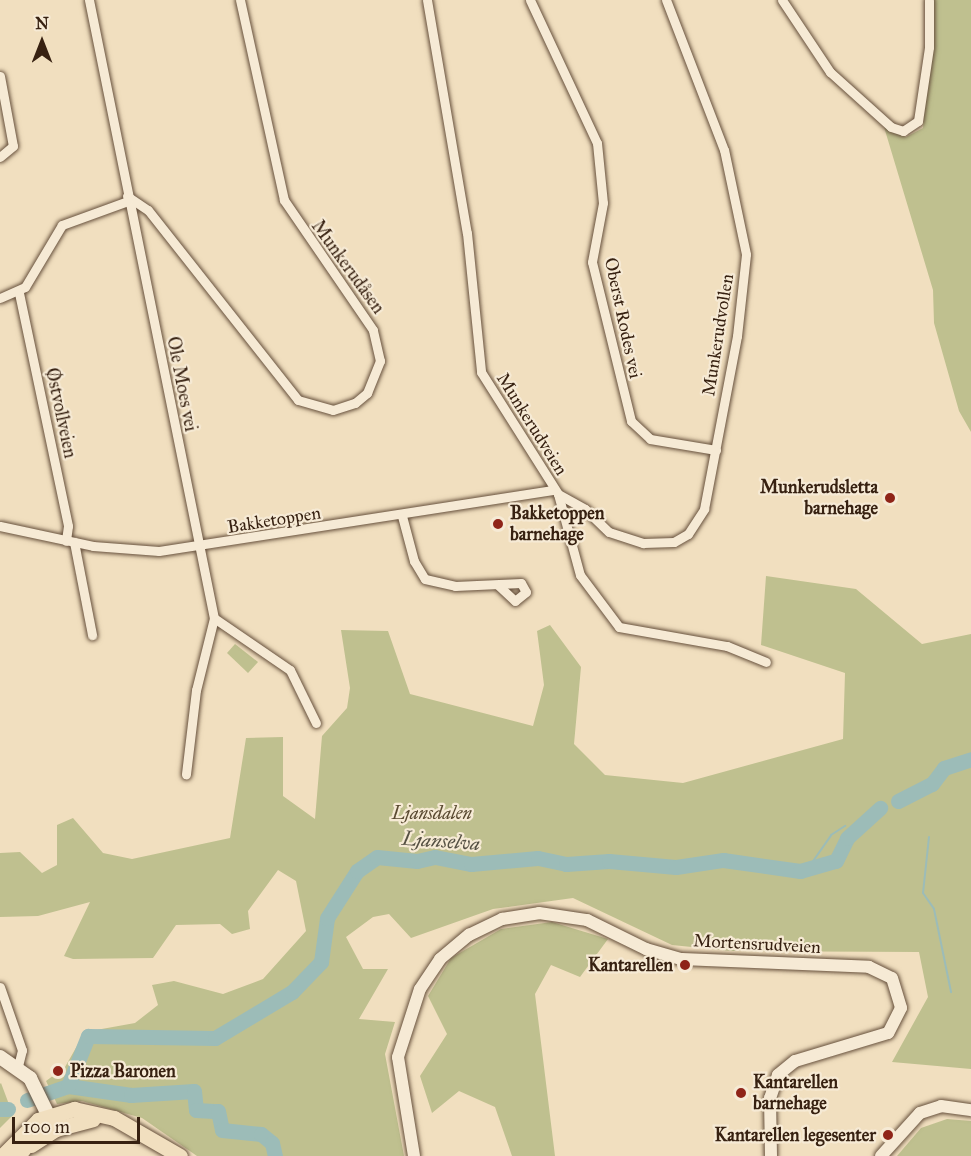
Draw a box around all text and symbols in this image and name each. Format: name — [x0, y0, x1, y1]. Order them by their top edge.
north arrow — [12, 12, 72, 72]
text: N — [35, 14, 49, 33]
street label: Munkerudåsen — [307, 216, 389, 318]
street label: Oberst Rodes vei — [600, 256, 646, 380]
street label: Munkerudvollen — [698, 272, 738, 398]
street label: Ole Moes vei — [162, 335, 202, 433]
street label: Østvollveien — [41, 366, 81, 460]
street label: Munkerudveien — [492, 369, 572, 479]
place label: Munkerudsletta barnehage — [760, 477, 878, 520]
marker: Munkerudsletta barnehage — [883, 491, 897, 505]
street label: Bakketoppen — [226, 502, 322, 538]
place label: Bakketoppen barnehage — [510, 503, 604, 546]
marker: Bakketoppen barnehage — [491, 517, 505, 531]
park label: Ljansdalen — [392, 802, 472, 824]
water label: Ljanselva — [401, 826, 481, 856]
street label: Mortensrudveien — [693, 930, 821, 958]
place label: Kantarellen — [588, 954, 673, 976]
marker: Kantarellen — [678, 958, 692, 972]
place label: Pizza Baronen — [70, 1060, 176, 1082]
marker: Pizza Baronen — [51, 1064, 65, 1078]
place label: Kantarellen barnehage — [753, 1072, 838, 1114]
marker: Kantarellen barnehage — [734, 1086, 748, 1100]
scale bar — [15, 1105, 142, 1143]
text: 100 m — [23, 1116, 70, 1138]
place label: Kantarellen legesenter — [715, 1124, 876, 1146]
marker: Kantarellen legesenter — [881, 1128, 895, 1142]

